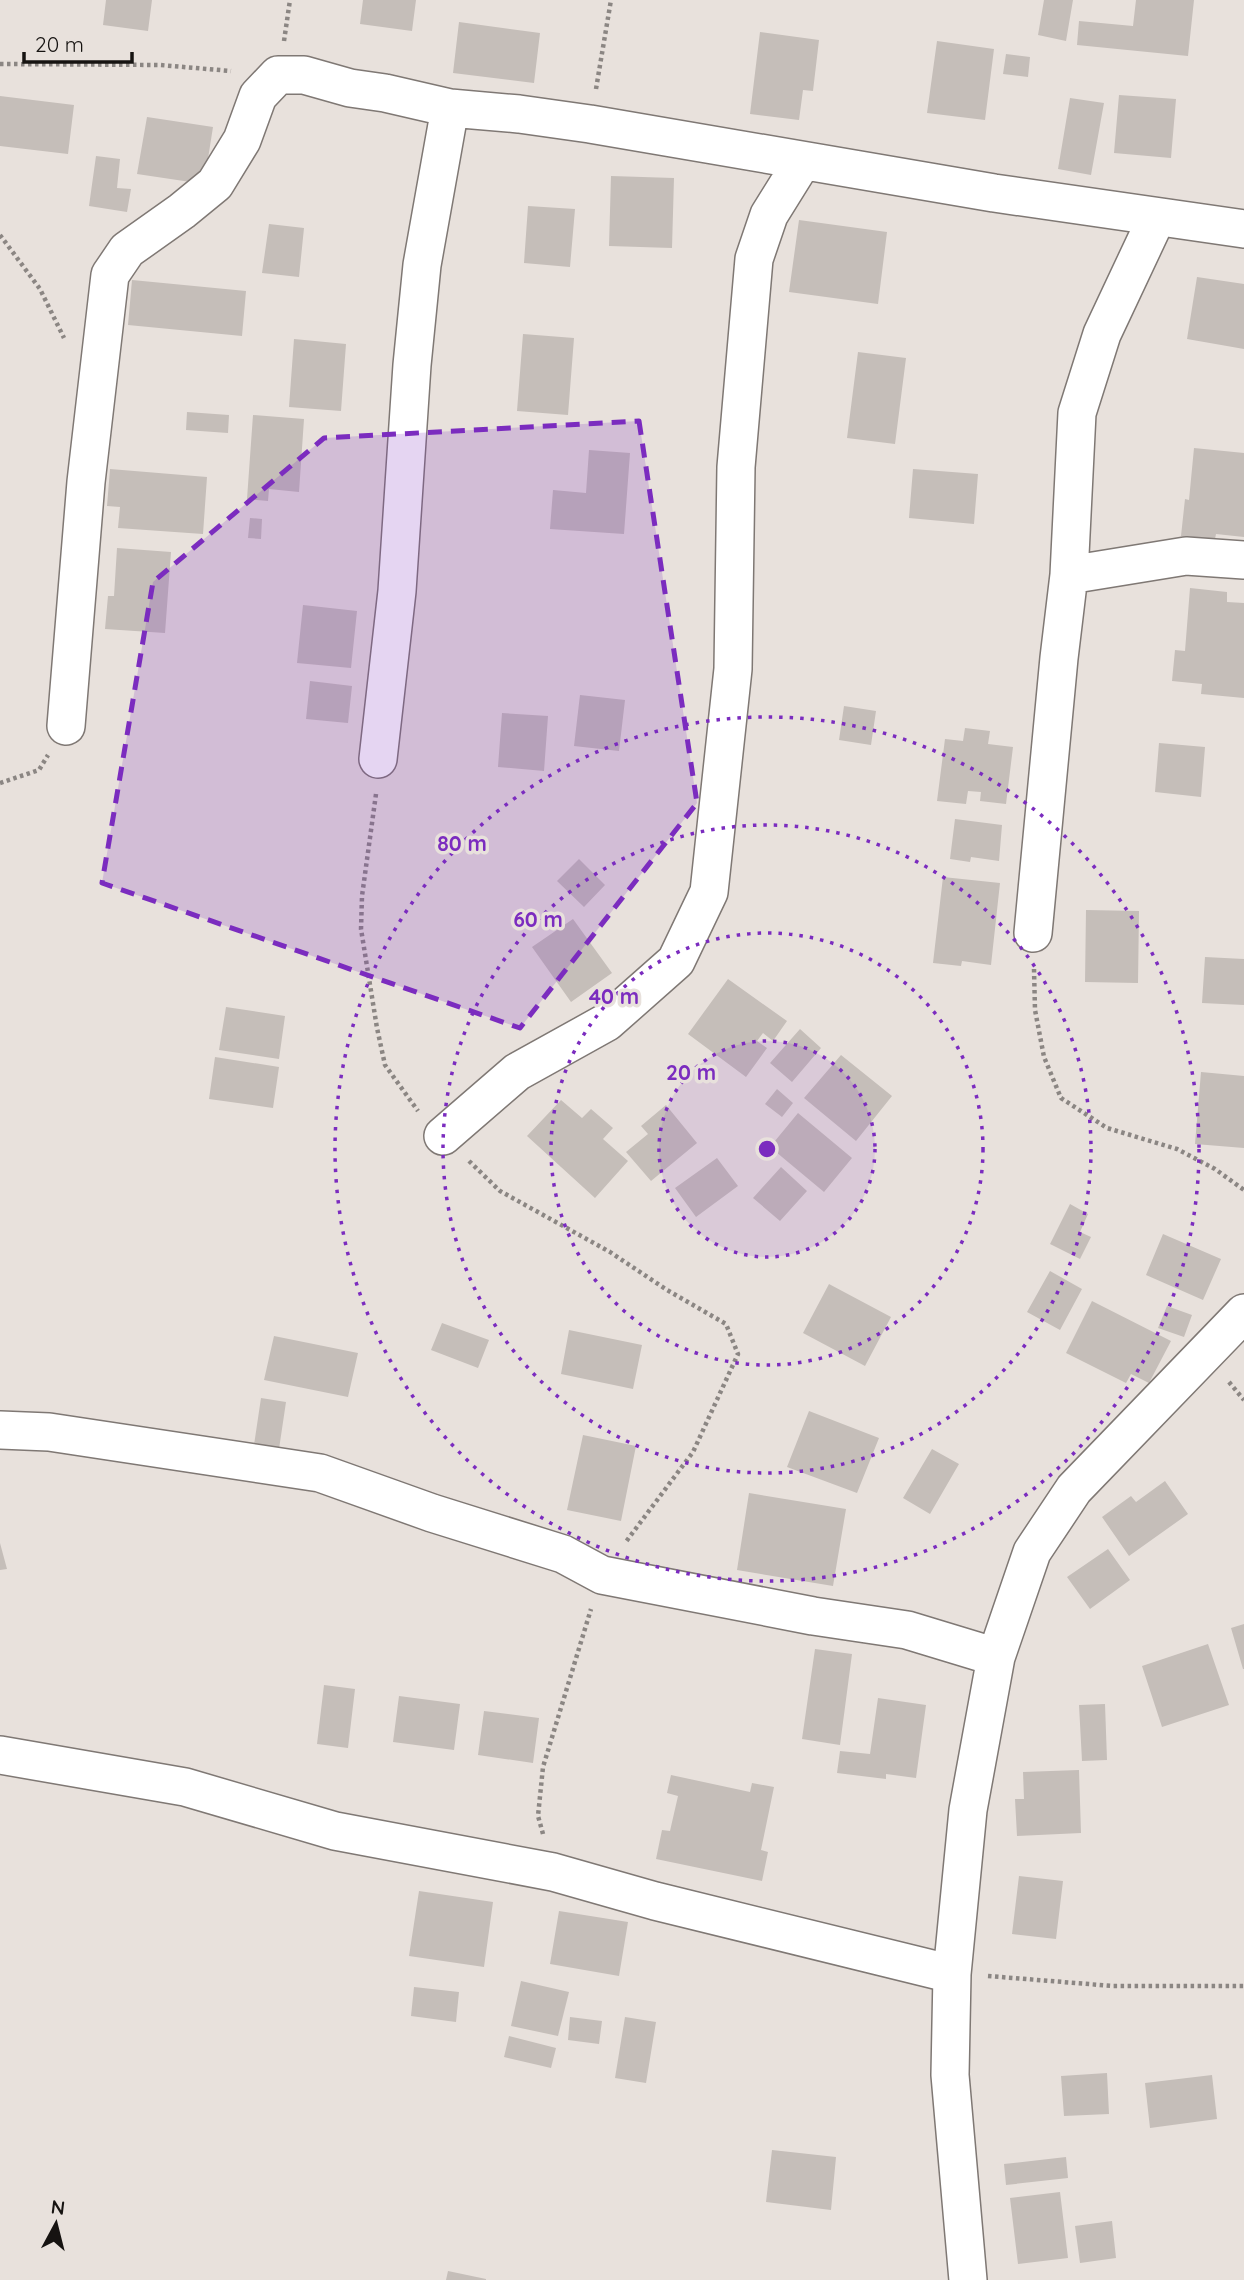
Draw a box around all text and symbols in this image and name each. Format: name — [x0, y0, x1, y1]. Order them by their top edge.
scale bar — [24, 21, 133, 65]
text: 20 m — [35, 31, 84, 57]
text: 80 m — [437, 830, 487, 856]
text: 60 m — [513, 906, 563, 932]
text: 40 m — [589, 983, 639, 1009]
text: 20 m — [666, 1059, 716, 1085]
centre of rings — [755, 1137, 779, 1161]
north arrow — [21, 2189, 91, 2259]
text: N — [50, 2194, 66, 2220]

